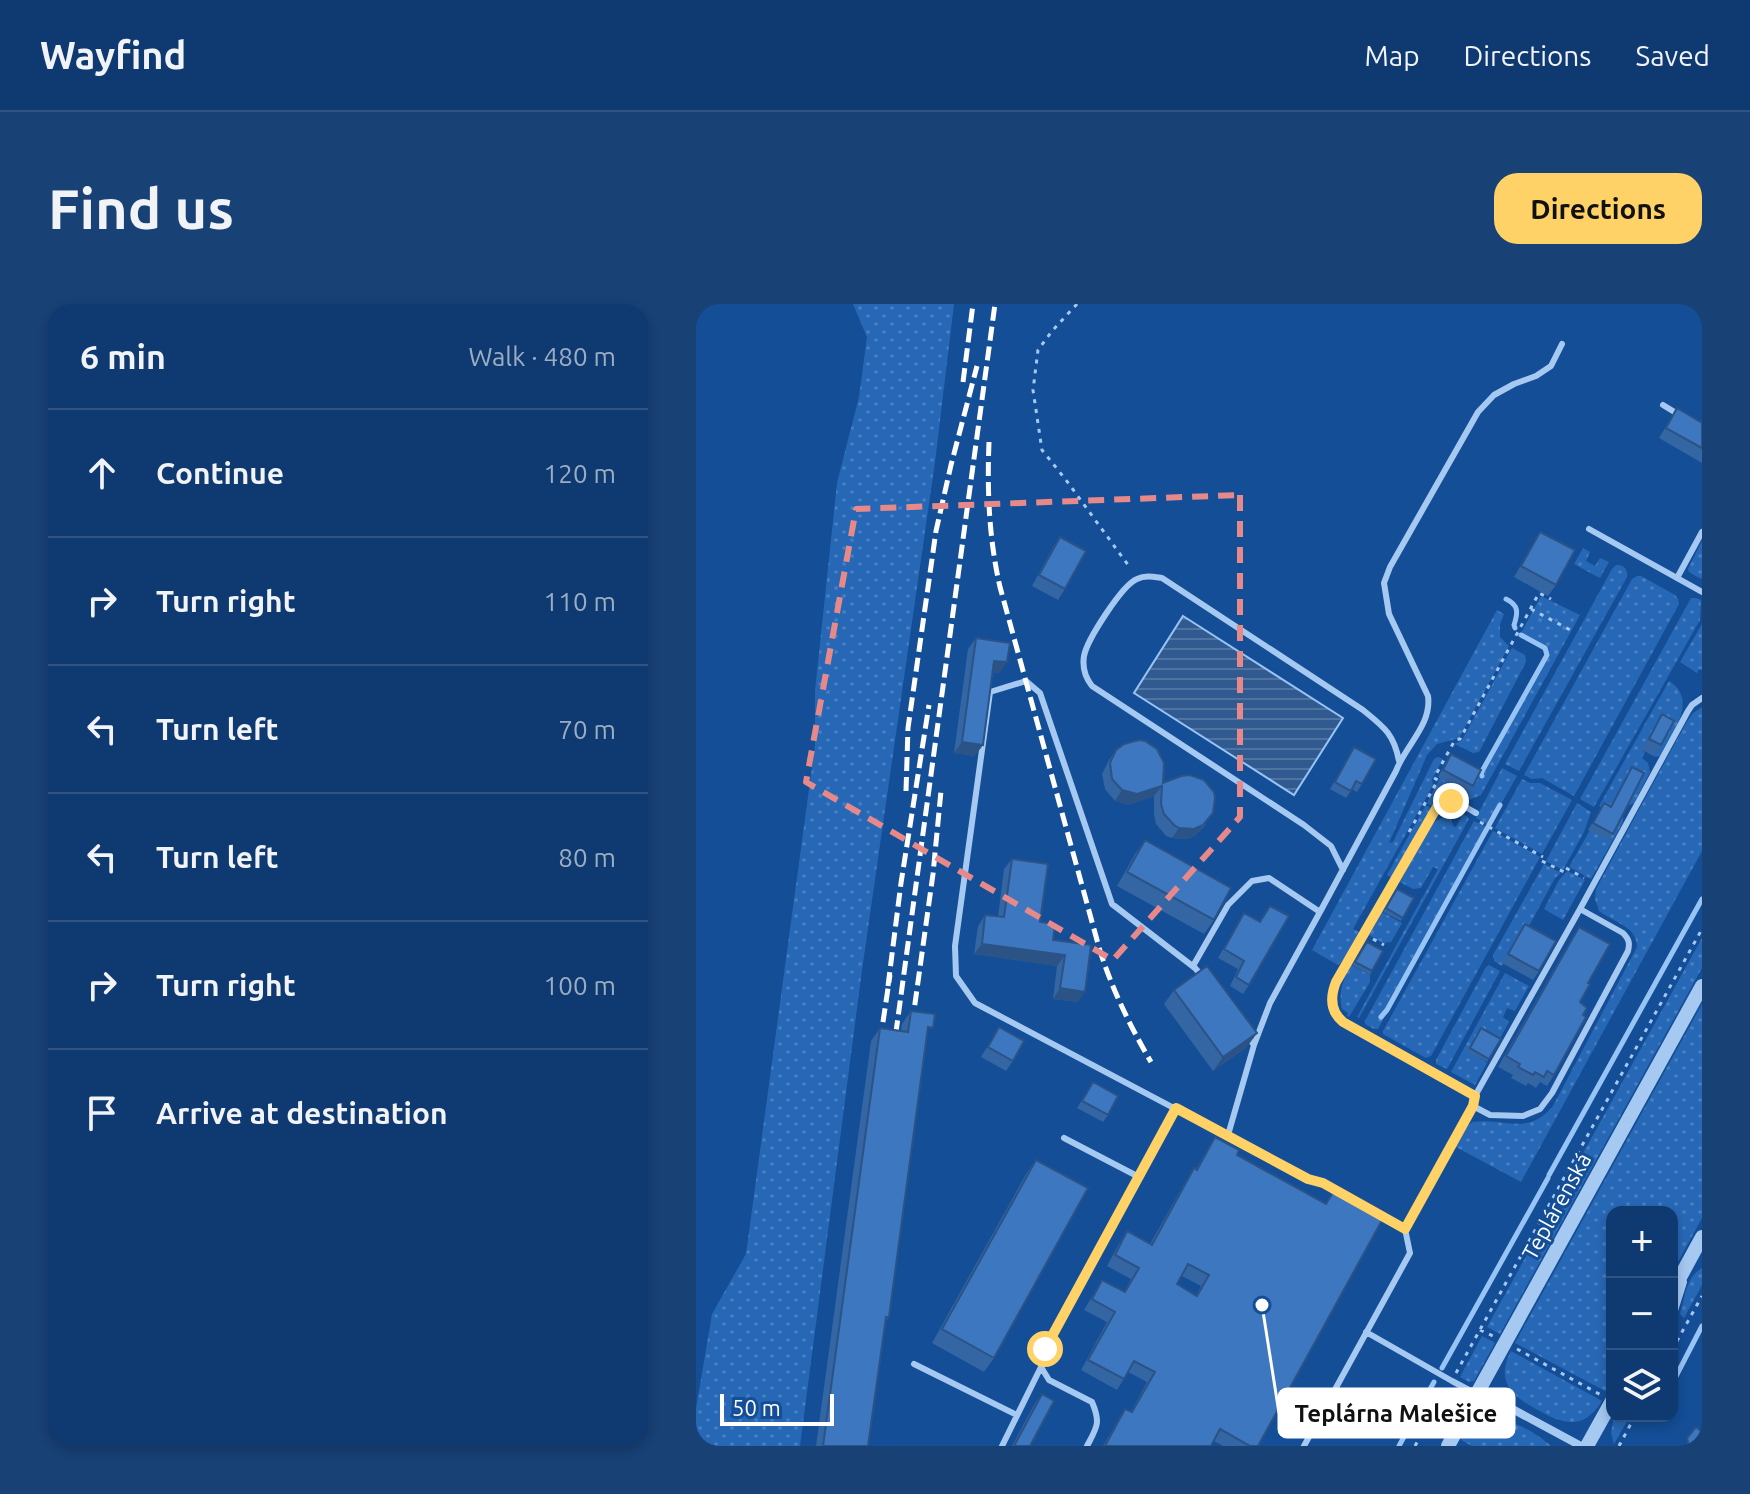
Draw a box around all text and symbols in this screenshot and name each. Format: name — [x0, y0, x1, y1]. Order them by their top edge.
text: Wayfind — [40, 34, 186, 76]
text: Map — [1364, 40, 1420, 71]
text: Directions — [1464, 40, 1591, 71]
text: Saved — [1635, 40, 1710, 71]
button: Directions — [1494, 173, 1702, 244]
text: Find us — [48, 177, 234, 240]
text: 6 min — [80, 337, 166, 375]
text: Walk · 480 m — [468, 342, 616, 371]
icon: ahead — [80, 451, 124, 495]
text: Continue — [156, 456, 284, 490]
text: 120 m — [544, 459, 616, 488]
icon: right — [80, 579, 124, 623]
text: Turn right — [156, 584, 296, 618]
text: 110 m — [544, 587, 616, 616]
icon: left — [80, 707, 124, 751]
text: Turn left — [156, 712, 278, 746]
text: 70 m — [558, 715, 616, 744]
route end — [1433, 783, 1469, 819]
icon: left — [80, 835, 124, 879]
text: Turn left — [156, 840, 278, 874]
text: 80 m — [558, 843, 616, 872]
icon: right — [80, 963, 124, 1007]
text: Turn right — [156, 968, 296, 1002]
text: 100 m — [544, 971, 616, 1000]
icon: arrive — [80, 1091, 124, 1135]
text: Arrive at destination — [156, 1096, 448, 1130]
street label: Teplárenská — [1516, 1148, 1596, 1264]
map controls — [1606, 1206, 1678, 1422]
button: + — [1606, 1206, 1678, 1278]
button: − — [1606, 1278, 1678, 1350]
route start — [1027, 1331, 1063, 1367]
button: layers — [1606, 1350, 1678, 1422]
callout: Teplárna Malešice — [1279, 1389, 1514, 1437]
scale bar — [720, 1390, 834, 1426]
text: 50 m — [732, 1395, 781, 1420]
text: Teplárna Malešice — [1295, 1400, 1497, 1427]

